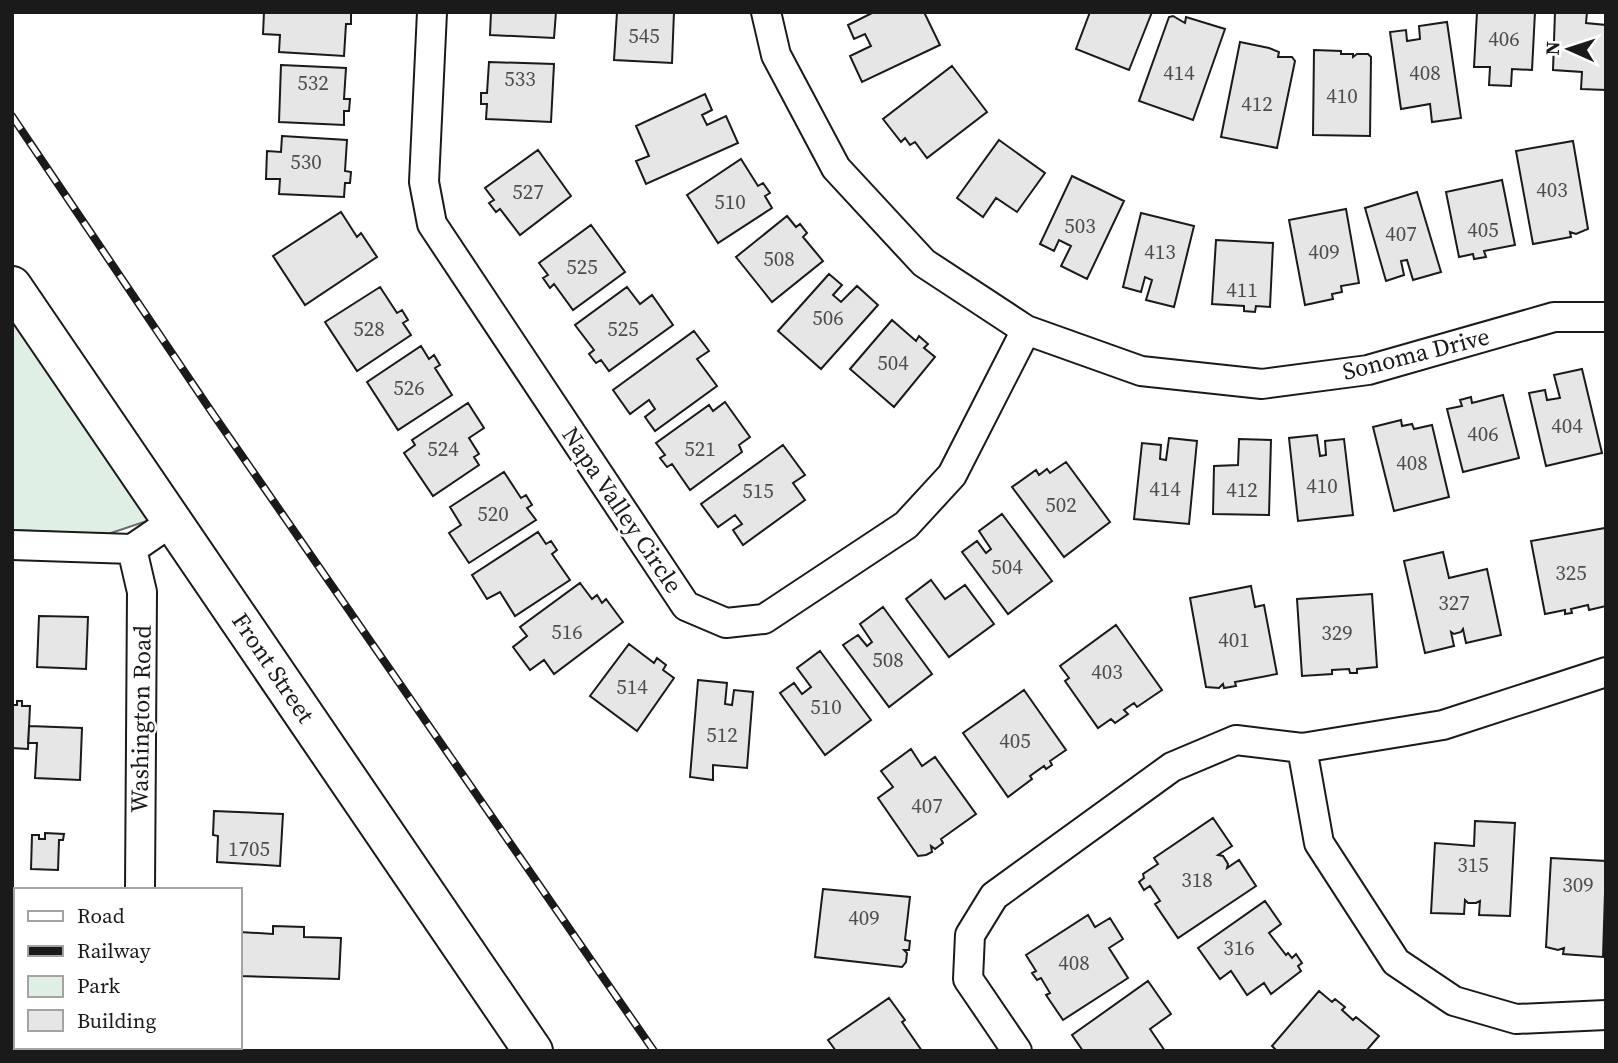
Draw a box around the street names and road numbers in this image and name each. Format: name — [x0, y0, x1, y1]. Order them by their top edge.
street label: Sonoma Drive — [1339, 319, 1493, 388]
street label: Napa Valley Circle — [555, 420, 690, 599]
street label: Front Street — [224, 606, 323, 729]
street label: Washington Road — [122, 624, 159, 813]

